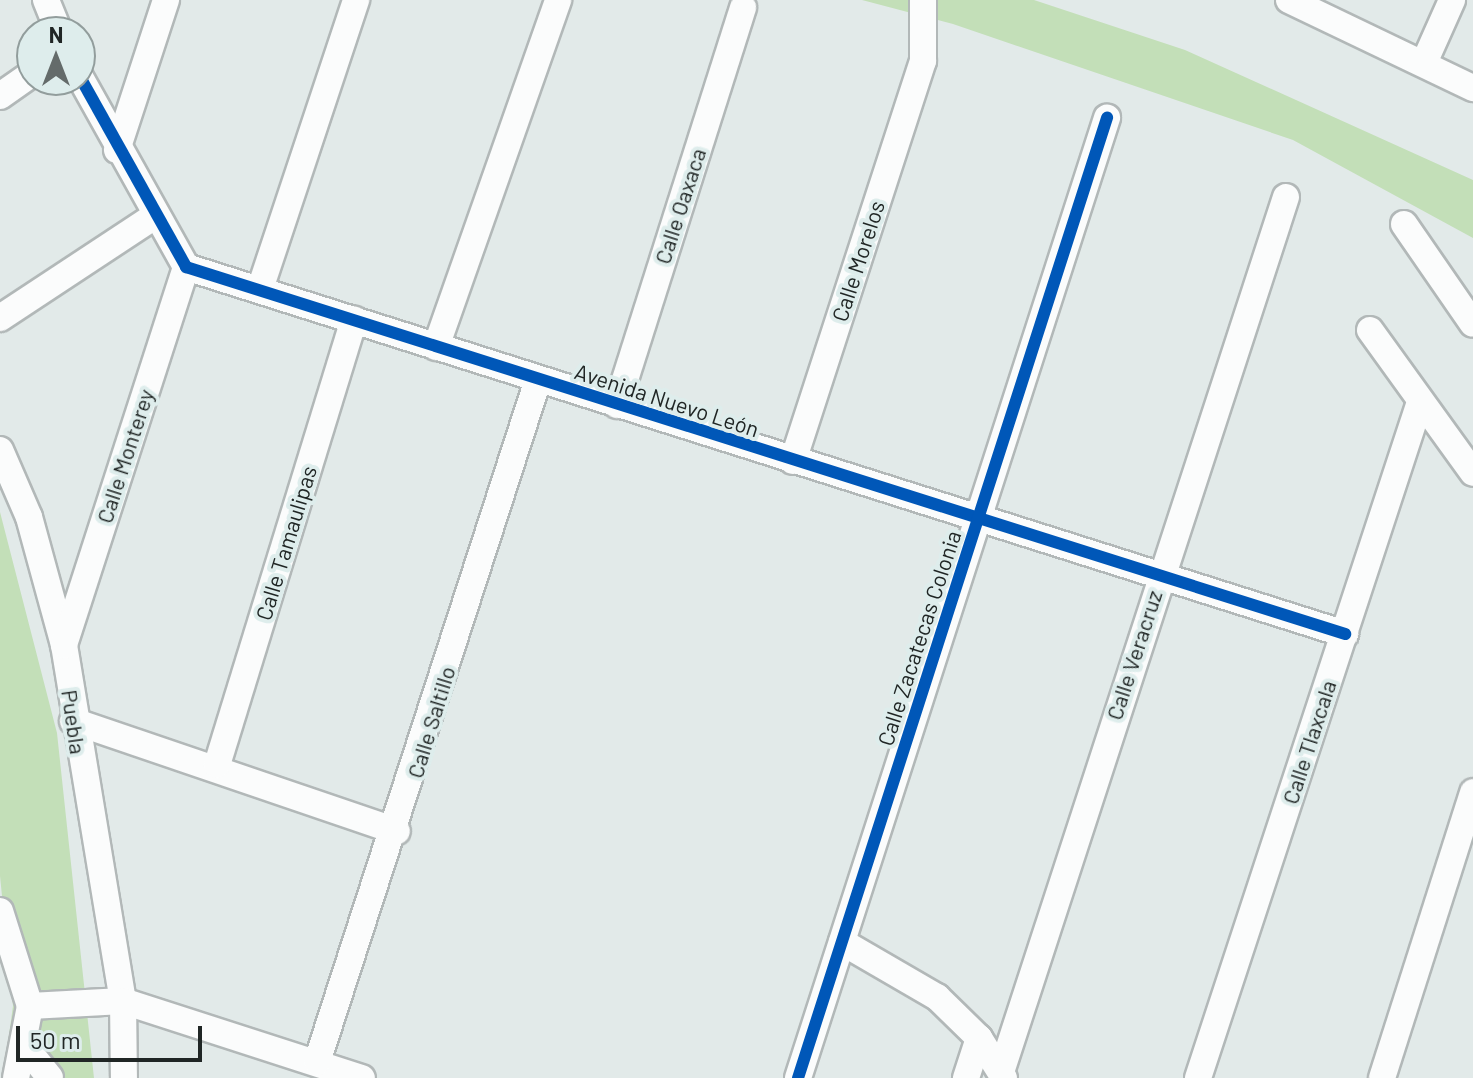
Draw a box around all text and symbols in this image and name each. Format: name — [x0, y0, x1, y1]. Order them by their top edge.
north arrow — [16, 16, 96, 96]
text: N — [49, 21, 63, 47]
street label: Calle Oaxaca — [649, 145, 711, 267]
street label: Calle Morelos — [826, 197, 890, 325]
street label: Avenida Nuevo León — [572, 358, 762, 442]
street label: Calle Monterey — [91, 386, 159, 526]
street label: Calle Tamaulipas — [250, 463, 322, 623]
street label: Calle Zacatecas Colonia — [872, 527, 966, 749]
street label: Calle Veracruz — [1101, 587, 1167, 723]
street label: Calle Saltillo — [401, 663, 461, 781]
street label: Calle Tlaxcala — [1277, 677, 1341, 807]
street label: Puebla — [56, 688, 92, 756]
scale bar — [20, 1010, 206, 1060]
text: 50 m — [30, 1025, 81, 1054]

